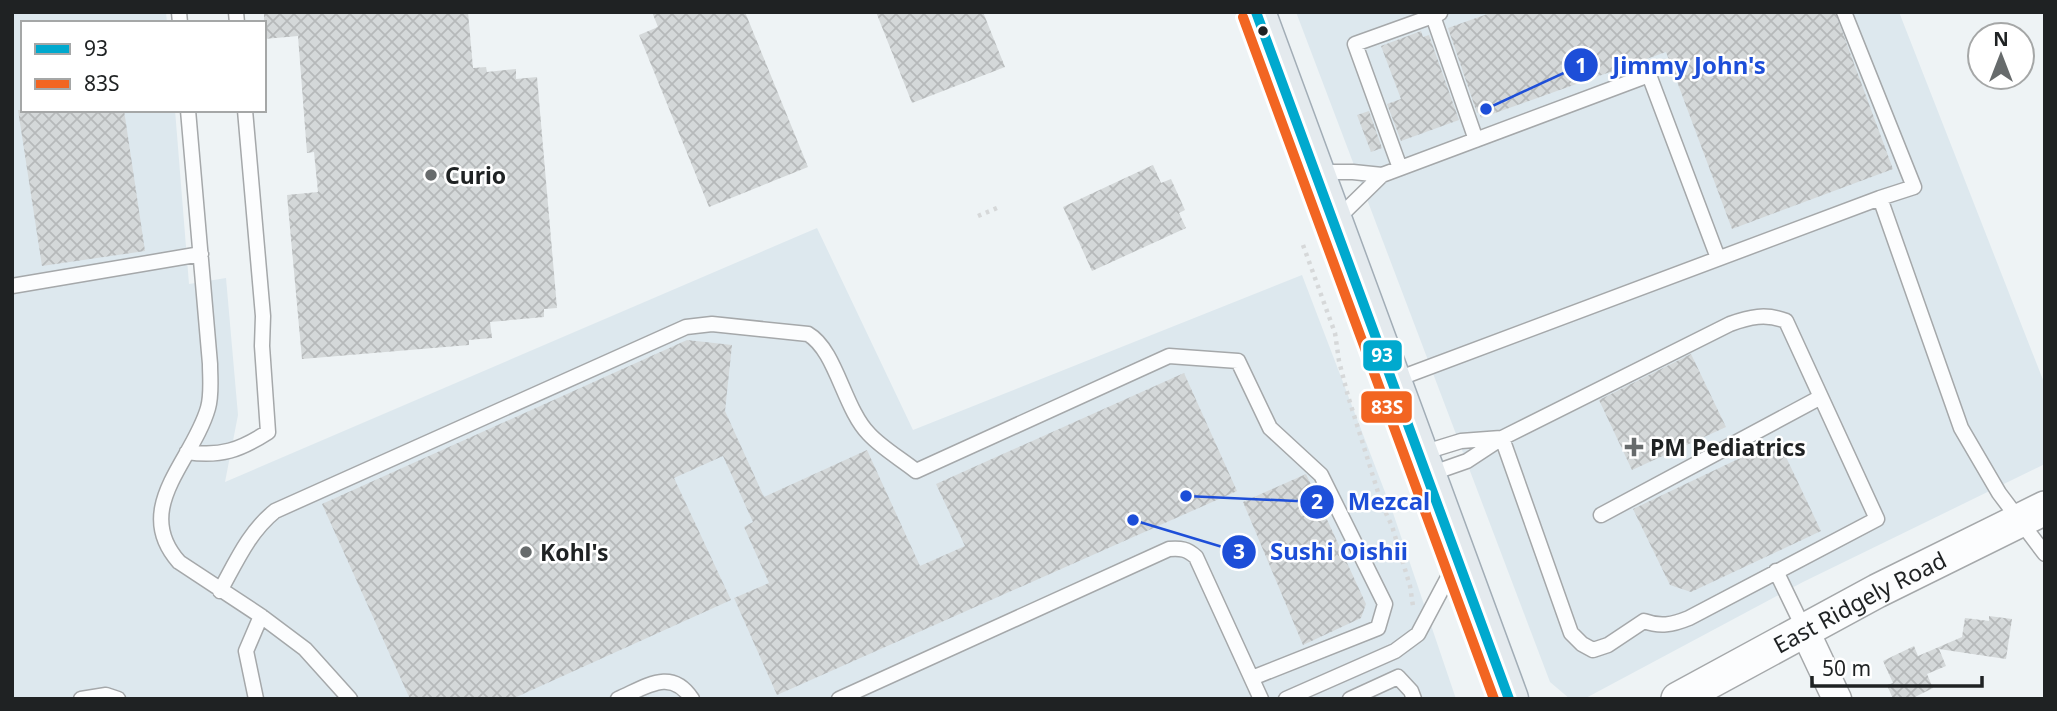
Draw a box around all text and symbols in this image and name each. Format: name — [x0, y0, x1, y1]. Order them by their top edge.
legend — [21, 21, 266, 112]
north arrow — [1966, 21, 2036, 91]
unlabelled marker — [1256, 24, 1270, 38]
text: N — [1993, 26, 2009, 52]
text: 93 — [84, 34, 108, 62]
callout: Jimmy John's — [1563, 43, 1780, 88]
text: Jimmy John's — [1610, 48, 1766, 81]
text: 1 — [1575, 51, 1587, 79]
text: 83S — [84, 69, 120, 97]
place label: Curio — [445, 159, 506, 191]
marker: Curio — [423, 167, 439, 183]
line badge: 93 — [1362, 339, 1403, 372]
text: 93 — [1371, 342, 1393, 368]
line badge: 83S — [1360, 390, 1413, 424]
text: 83S — [1371, 394, 1403, 420]
place label: PM Pediatrics — [1650, 431, 1806, 463]
marker: PM Pediatrics — [1624, 437, 1644, 457]
callout: Mezcal — [1299, 479, 1445, 524]
text: Mezcal — [1348, 484, 1430, 517]
text: 2 — [1311, 487, 1323, 515]
callout: Sushi Oishii — [1221, 529, 1422, 574]
text: Sushi Oishii — [1270, 534, 1408, 567]
place label: Kohl's — [540, 536, 608, 568]
text: 3 — [1233, 537, 1245, 565]
street label: East Ridgely Road — [1767, 543, 1952, 660]
marker: Kohl's — [518, 544, 534, 560]
scale bar — [1812, 644, 1982, 688]
text: 50 m — [1822, 654, 1871, 682]

